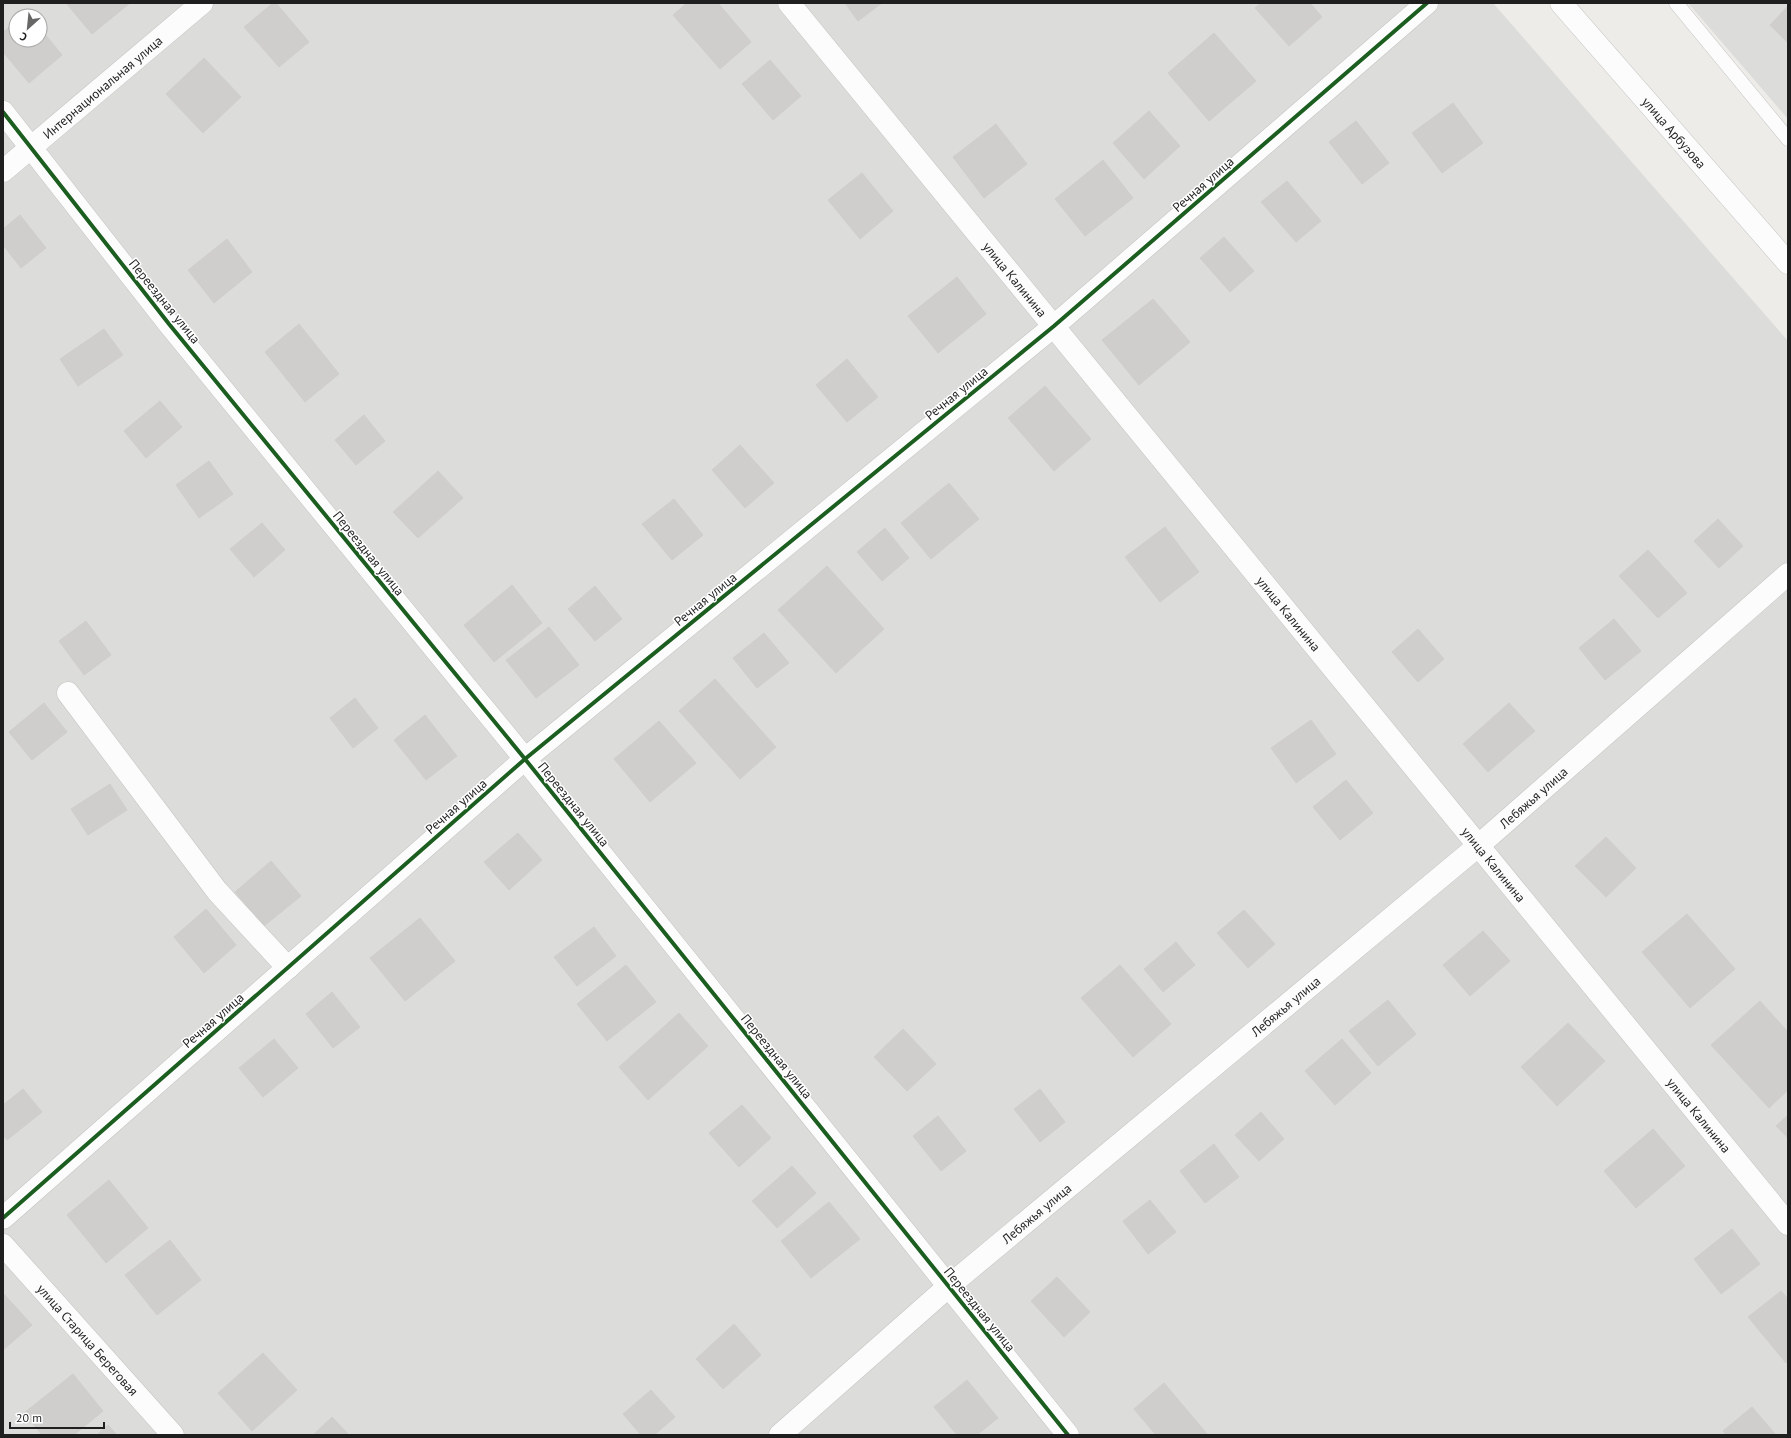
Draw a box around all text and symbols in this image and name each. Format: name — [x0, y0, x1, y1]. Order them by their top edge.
north arrow — [8, 8, 48, 48]
text: С — [18, 29, 29, 45]
street label: Интернациональная улица — [39, 32, 166, 143]
street label: улица Арбузова — [1638, 94, 1710, 172]
street label: Речная улица — [1169, 153, 1238, 216]
street label: улица Калинина — [979, 239, 1050, 321]
street label: Переездная улица — [125, 255, 204, 347]
street label: Речная улица — [921, 363, 991, 424]
street label: Переездная улица — [329, 507, 408, 599]
street label: Речная улица — [670, 569, 740, 630]
street label: улица Калинина — [1252, 573, 1324, 655]
street label: Переездная улица — [534, 758, 613, 850]
street label: Лебяжья улица — [1495, 763, 1571, 833]
street label: Речная улица — [422, 775, 491, 838]
street label: улица Калинина — [1458, 824, 1529, 906]
street label: Лебяжья улица — [1247, 973, 1324, 1041]
street label: Речная улица — [179, 989, 248, 1052]
street label: Переездная улица — [737, 1010, 816, 1102]
street label: улица Калинина — [1663, 1074, 1734, 1157]
street label: Лебяжья улица — [998, 1180, 1075, 1248]
street label: Переездная улица — [940, 1263, 1019, 1355]
street label: улица Старица Береговая — [33, 1281, 142, 1399]
scale bar — [10, 1404, 104, 1430]
text: 20 m — [16, 1410, 42, 1425]

